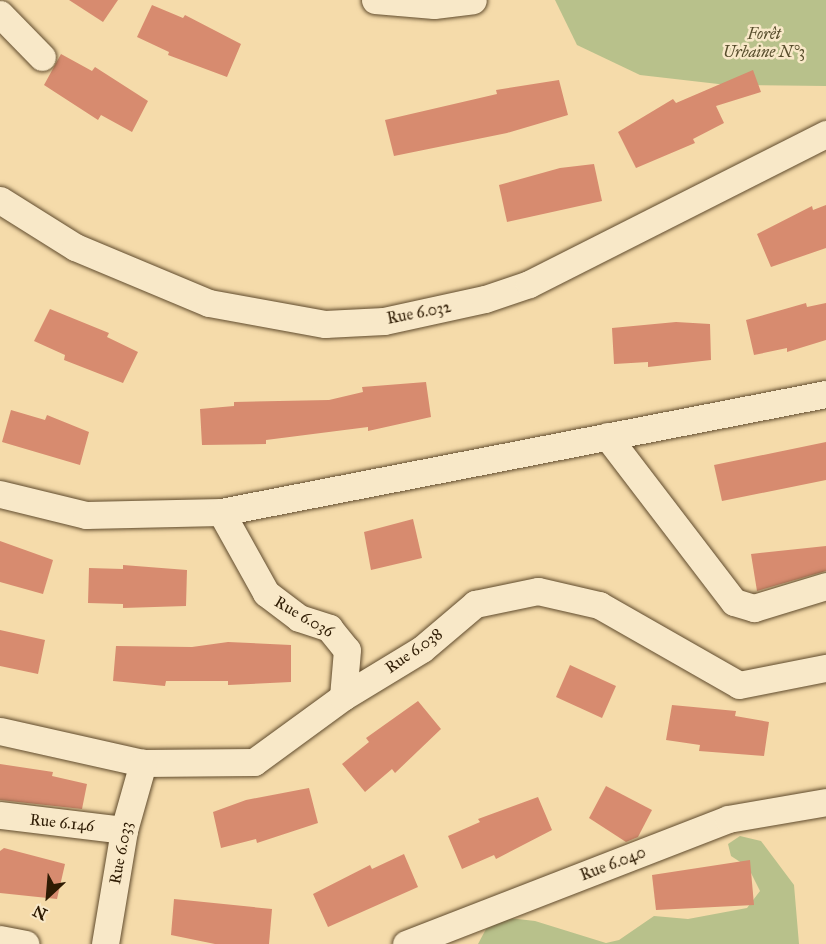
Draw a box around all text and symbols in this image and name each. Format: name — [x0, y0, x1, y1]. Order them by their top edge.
park label: Forêt Urbaine N°3 — [723, 24, 805, 62]
street label: Rue 6.032 — [385, 297, 453, 329]
street label: Rue 6.036 — [271, 592, 337, 642]
street label: Rue 6.038 — [382, 624, 446, 678]
street label: Rue 6.146 — [29, 810, 95, 836]
street label: Rue 6.033 — [106, 820, 136, 886]
street label: Rue 6.040 — [577, 843, 649, 885]
north arrow — [18, 866, 78, 926]
text: N — [30, 901, 50, 924]

